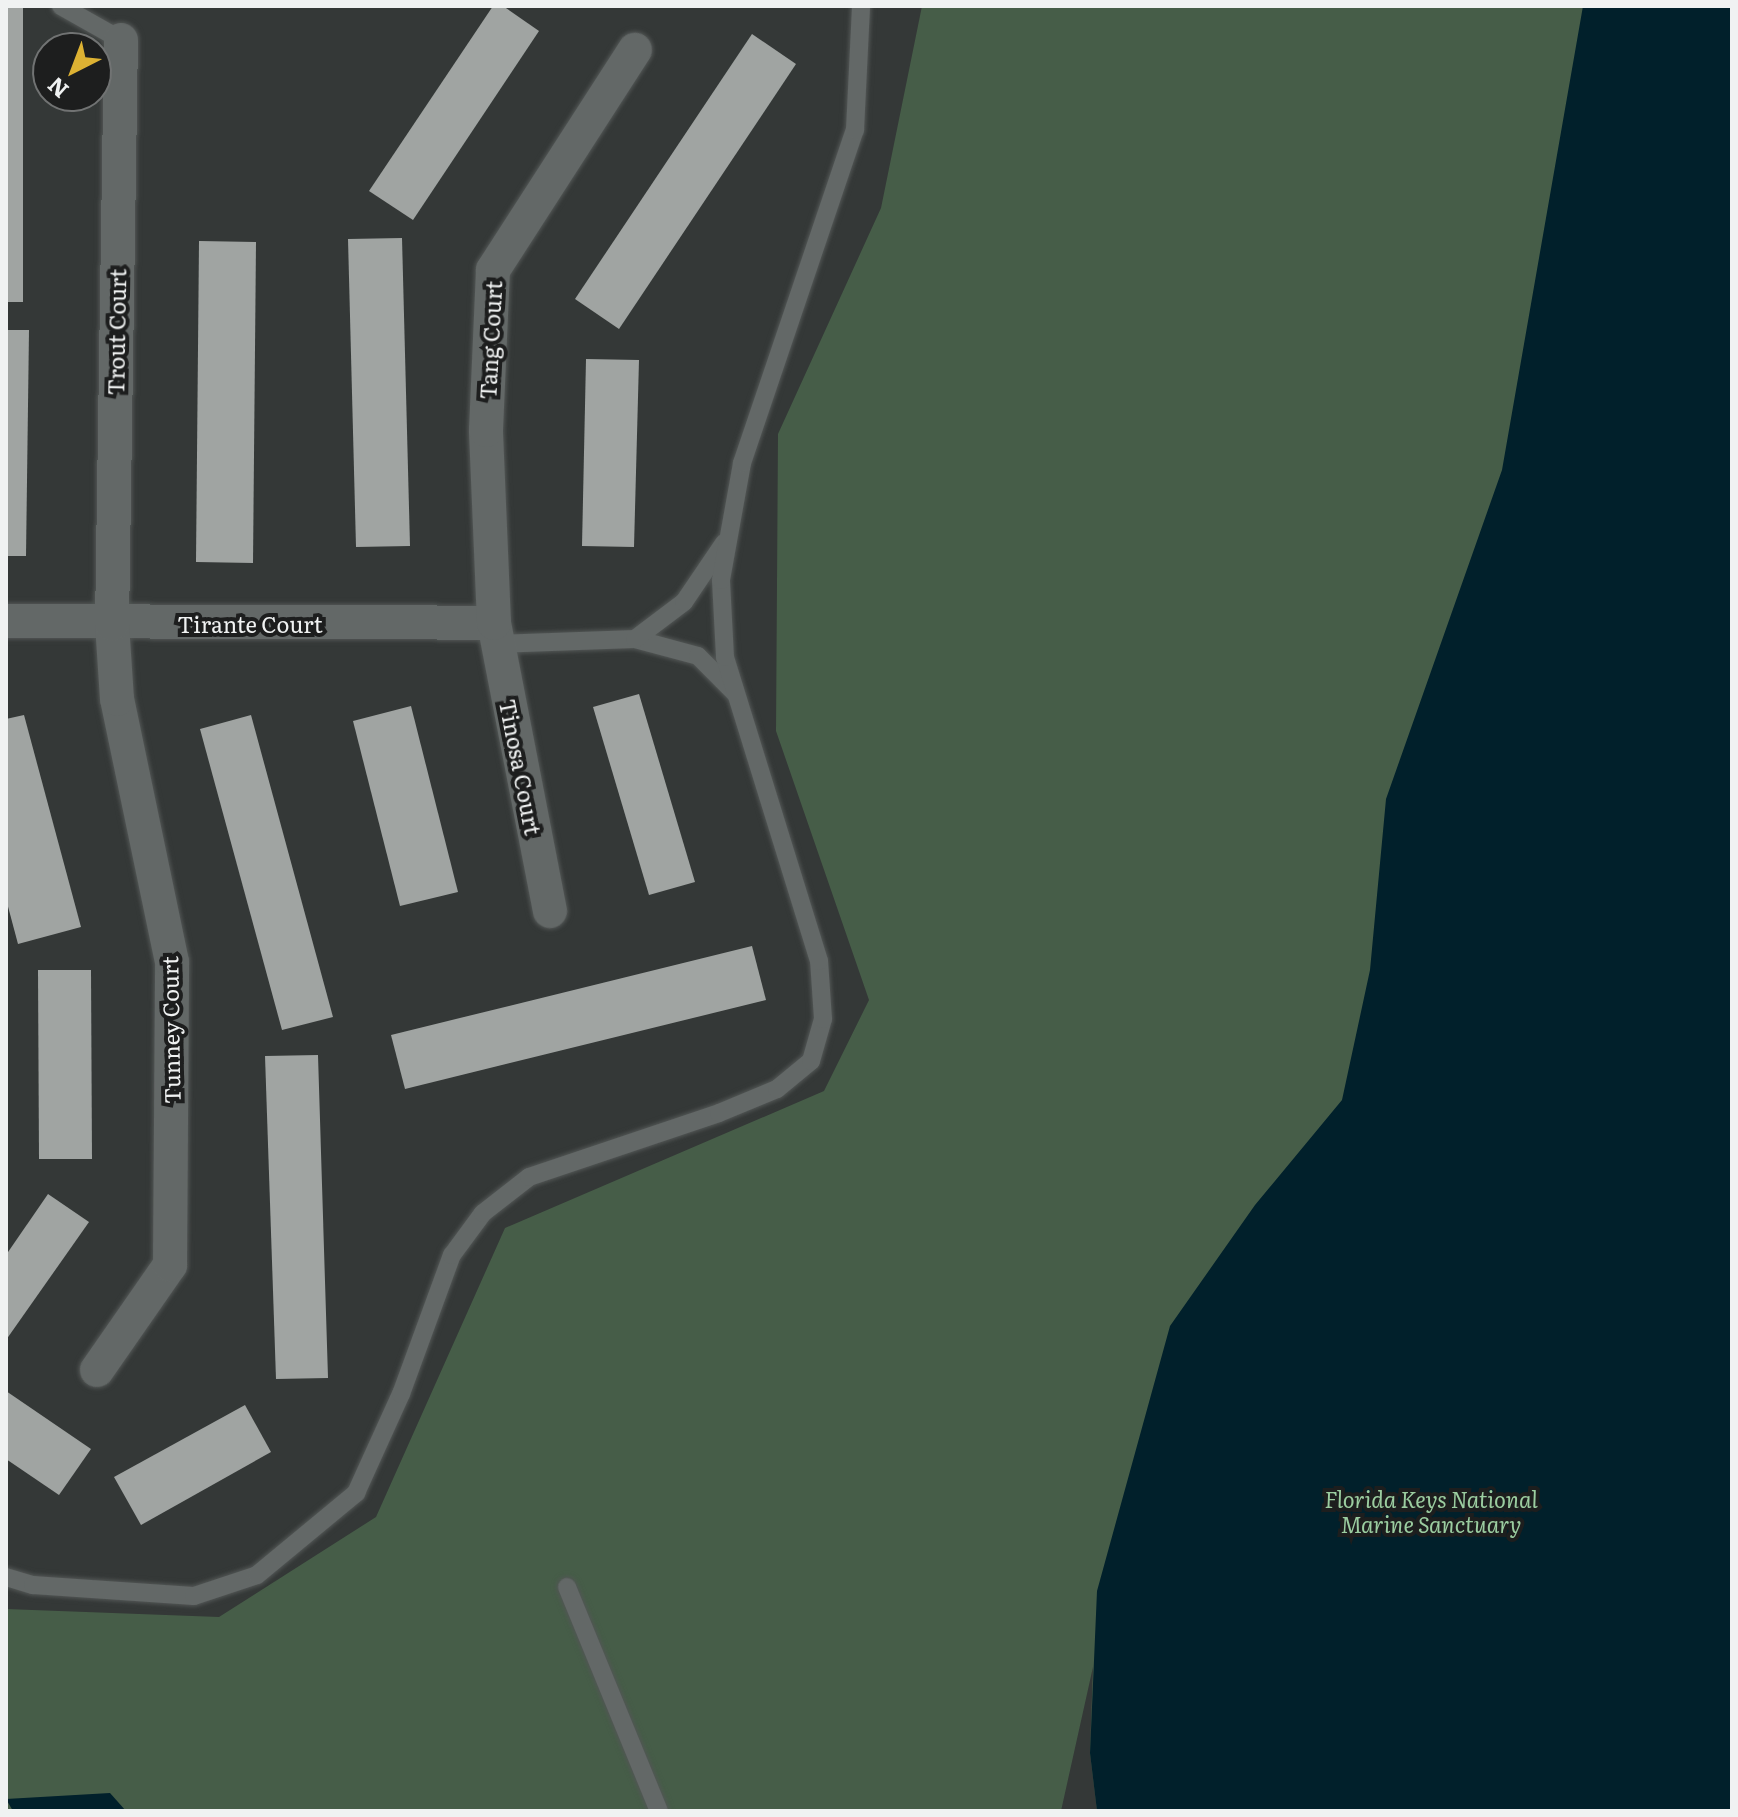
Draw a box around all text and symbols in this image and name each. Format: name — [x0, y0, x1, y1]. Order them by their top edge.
north arrow — [32, 32, 112, 112]
text: N — [39, 70, 75, 107]
street label: Trout Court — [102, 268, 130, 396]
street label: Tang Court — [474, 280, 506, 400]
street label: Tirante Court — [177, 611, 323, 637]
street label: Tinosa Court — [495, 697, 547, 837]
street label: Tunney Court — [156, 956, 184, 1104]
park label: Florida Keys National Marine Sanctuary — [1324, 1485, 1538, 1536]

